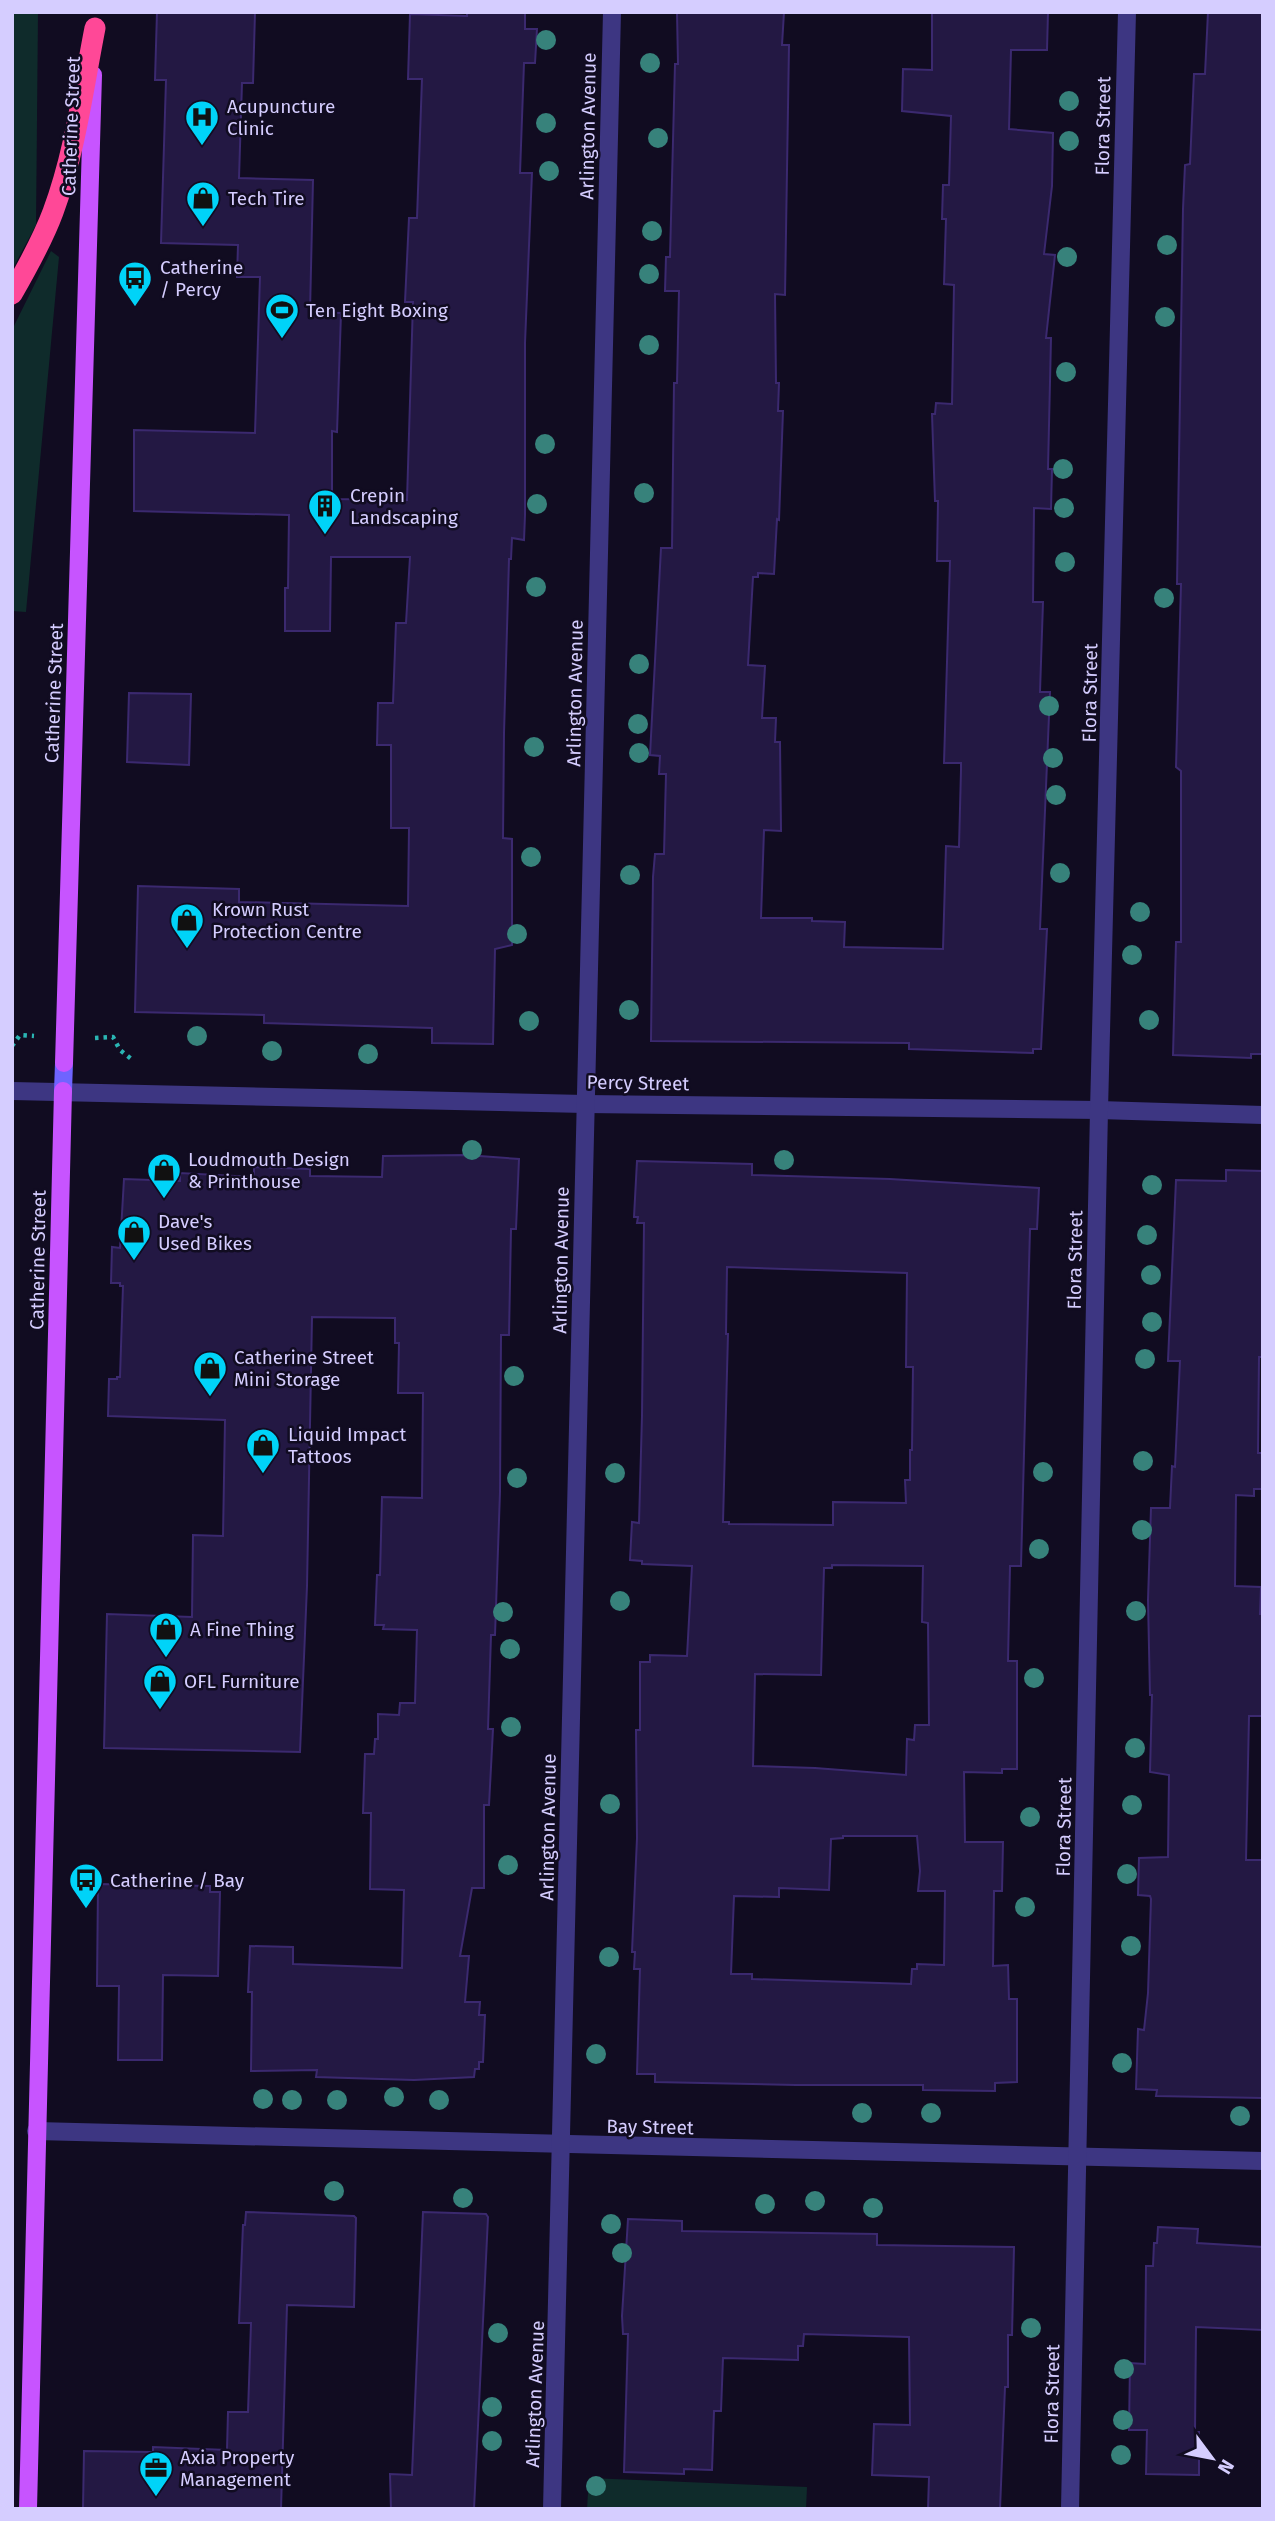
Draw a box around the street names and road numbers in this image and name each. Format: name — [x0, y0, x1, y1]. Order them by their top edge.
street label: Arlington Avenue — [575, 52, 601, 200]
street label: Catherine Street — [57, 56, 85, 196]
street label: Flora Street — [1091, 76, 1115, 176]
street label: Arlington Avenue — [562, 619, 588, 767]
street label: Catherine Street — [40, 623, 68, 763]
street label: Flora Street — [1078, 643, 1102, 743]
street label: Percy Street — [587, 1071, 690, 1095]
street label: Arlington Avenue — [548, 1186, 574, 1334]
street label: Catherine Street — [25, 1190, 51, 1330]
street label: Flora Street — [1063, 1210, 1087, 1310]
street label: Arlington Avenue — [535, 1753, 561, 1901]
street label: Flora Street — [1052, 1777, 1076, 1877]
street label: Bay Street — [606, 2115, 694, 2139]
street label: Arlington Avenue — [521, 2320, 549, 2468]
street label: Flora Street — [1040, 2344, 1064, 2444]

